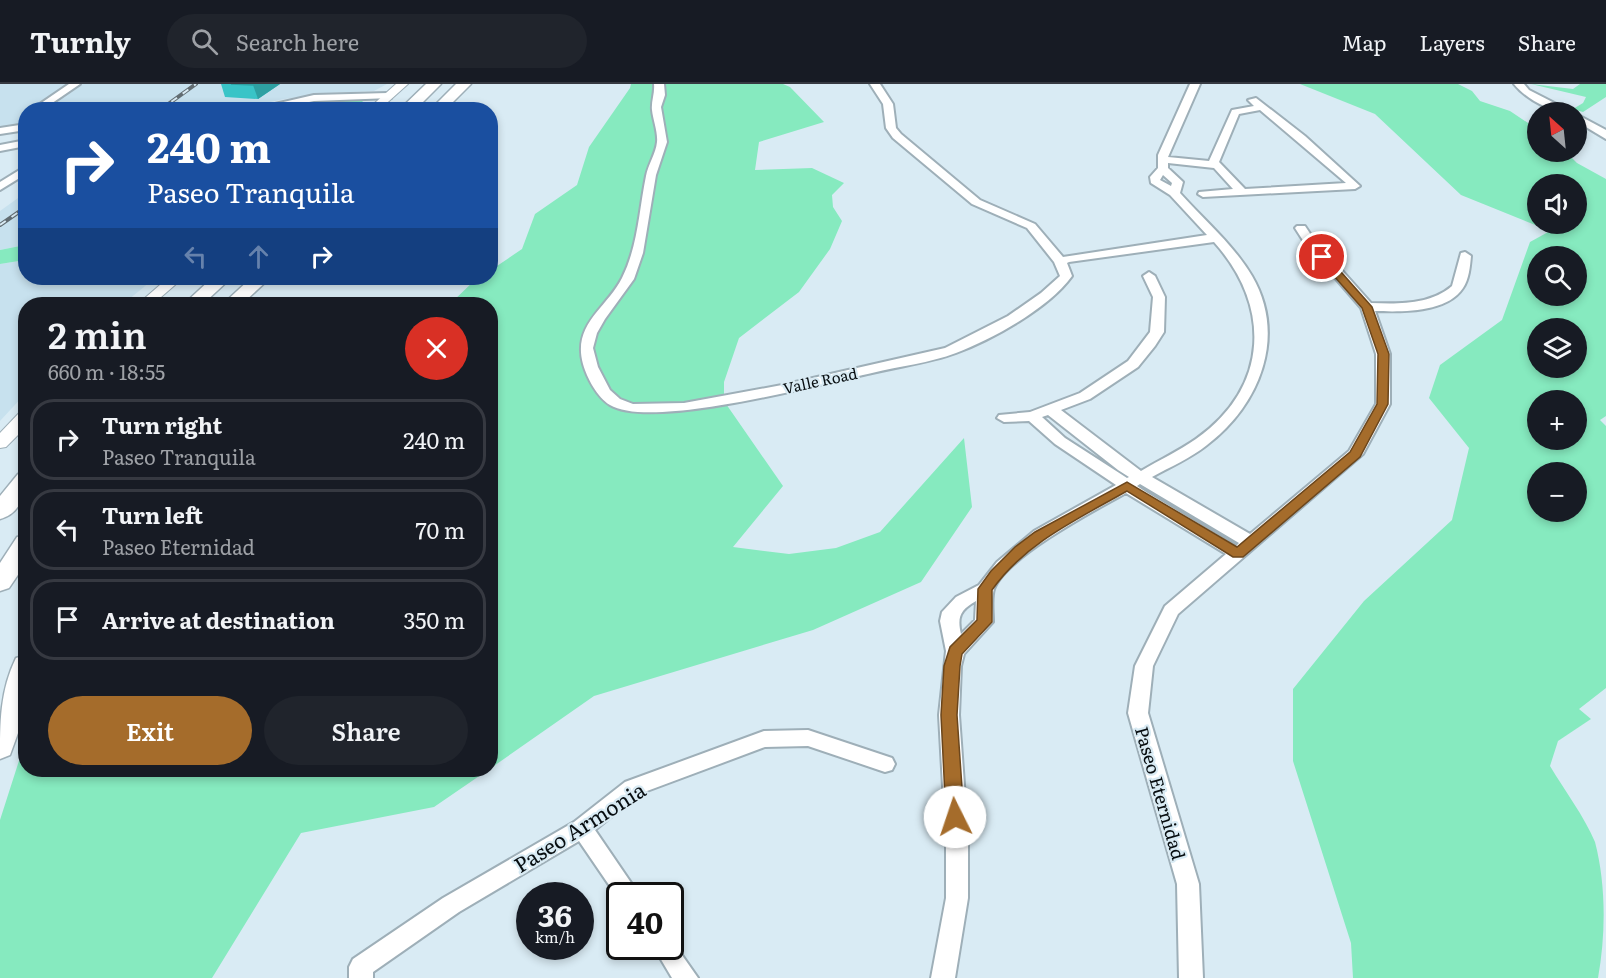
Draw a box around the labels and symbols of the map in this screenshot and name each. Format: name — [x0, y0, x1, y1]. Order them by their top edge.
north arrow — [1527, 102, 1587, 162]
pin — [1296, 231, 1347, 282]
street label: Valle Road — [781, 361, 859, 399]
street label: Paseo Eternidad — [1129, 723, 1193, 863]
street label: Paseo Armonia — [507, 773, 651, 879]
position arrow — [923, 785, 987, 849]
speed limit sign: 40 — [606, 882, 684, 960]

